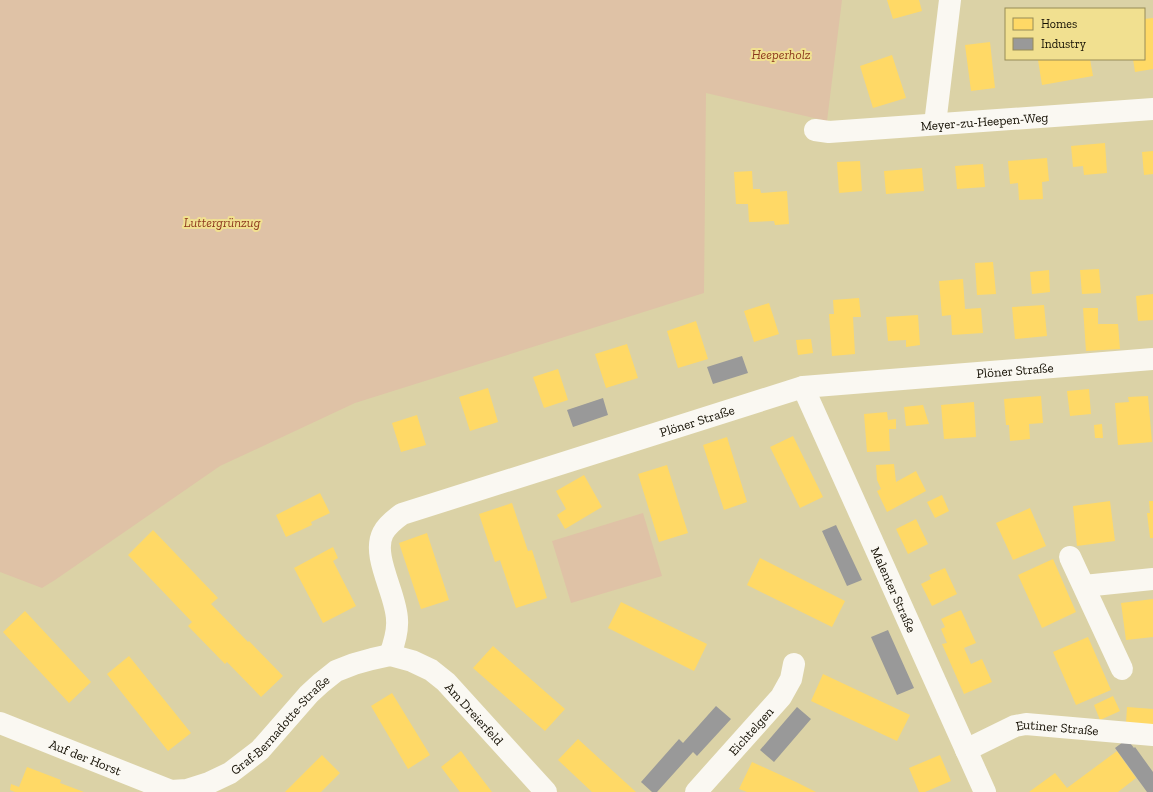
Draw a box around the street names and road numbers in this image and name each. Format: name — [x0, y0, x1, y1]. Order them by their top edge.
street label: Meyer-zu-Heepen-Weg — [920, 109, 1049, 133]
street label: Plöner Straße — [976, 359, 1054, 381]
street label: Plöner Straße — [658, 402, 736, 439]
street label: Malenter Straße — [868, 544, 920, 635]
street label: Graf-Bernadotte-Straße — [227, 672, 332, 777]
street label: Am Dreierfeld — [442, 679, 507, 748]
street label: Eichtelgen — [725, 703, 777, 758]
street label: Eutiner Straße — [1014, 716, 1099, 738]
street label: Auf der Horst — [47, 736, 124, 778]

